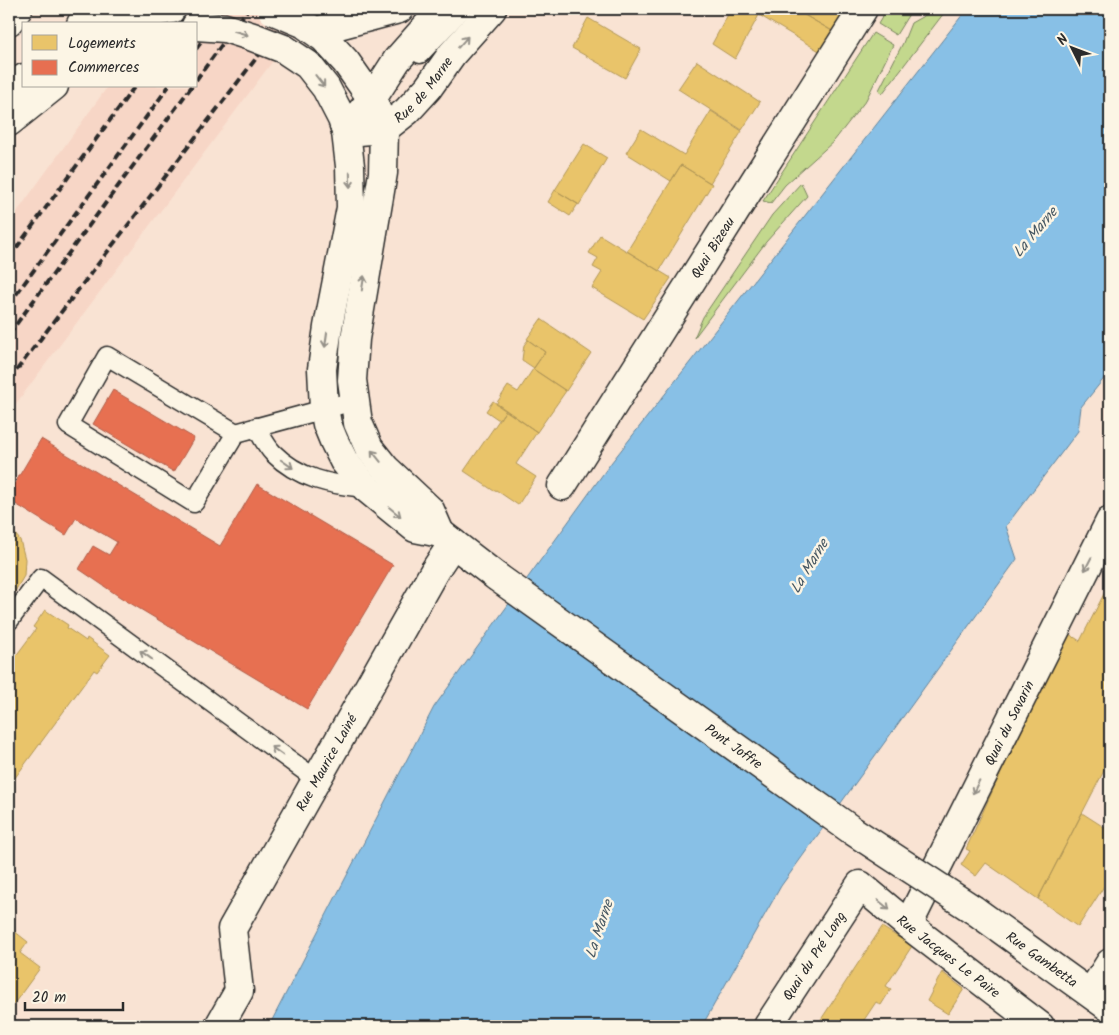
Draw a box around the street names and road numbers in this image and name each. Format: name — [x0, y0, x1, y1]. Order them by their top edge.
street label: Rue de Marne — [390, 52, 459, 129]
street label: Quai Bizeau — [686, 213, 741, 283]
street label: Quai du Savarin — [979, 677, 1041, 770]
street label: Rue Maurice Lainé — [291, 710, 364, 816]
street label: Pont Joffre — [700, 718, 767, 776]
street label: Quai du Pré Long — [777, 907, 852, 1005]
street label: Rue Jacques Le Paire — [891, 910, 1005, 1004]
street label: Rue Gambetta — [1001, 926, 1082, 993]

